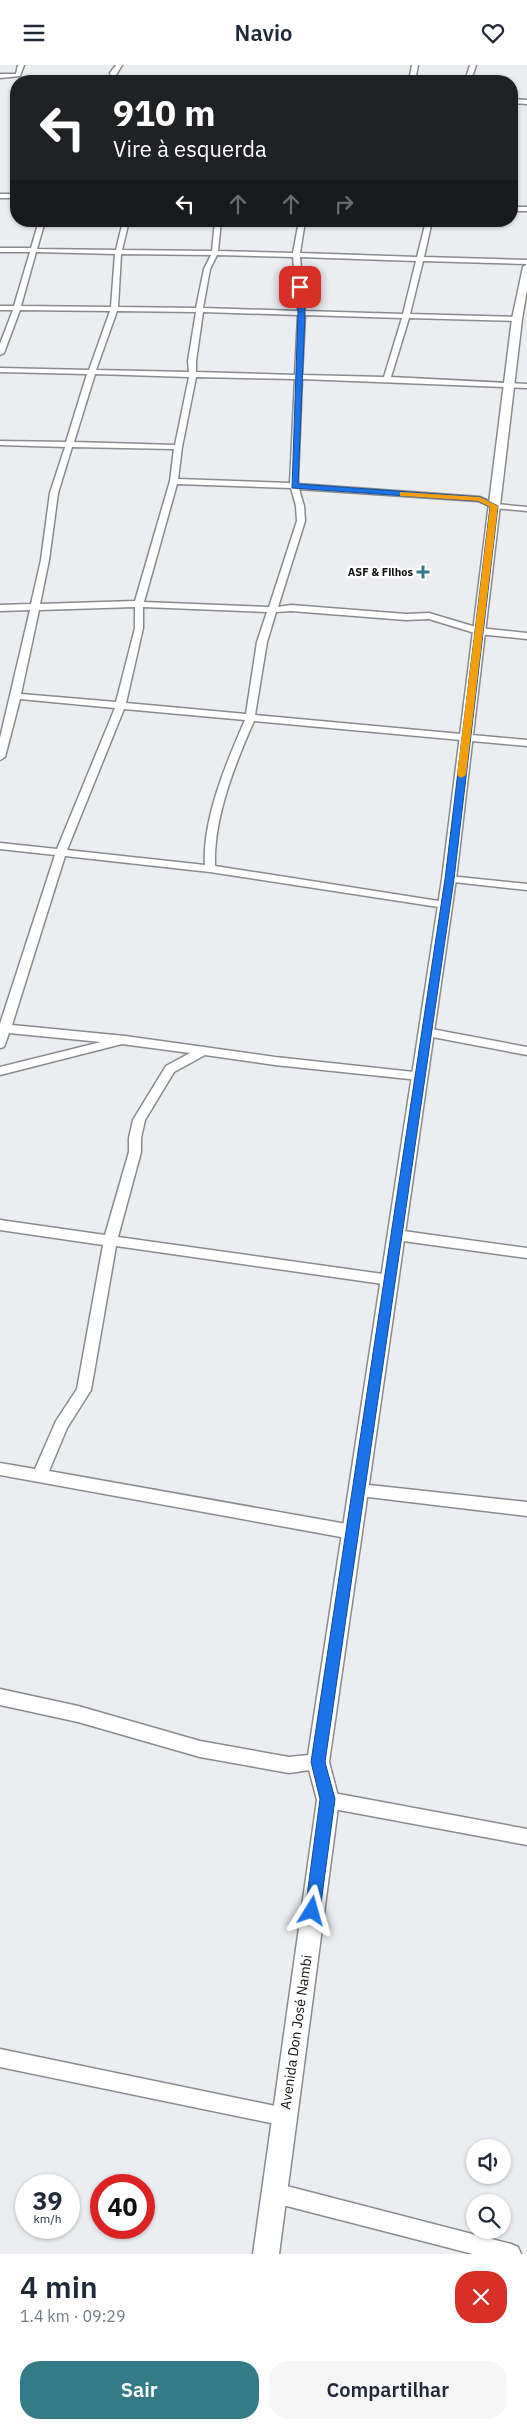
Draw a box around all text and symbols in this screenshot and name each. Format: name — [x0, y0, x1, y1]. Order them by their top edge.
text: Navio — [235, 18, 292, 47]
icon: menu — [20, 19, 48, 47]
icon: heart — [479, 19, 507, 47]
text: 910 m — [113, 90, 216, 136]
icon: left — [30, 95, 95, 160]
text: Vire à esquerda — [113, 134, 267, 163]
icon: left — [171, 190, 199, 218]
icon: ahead — [224, 190, 252, 218]
icon: ahead — [277, 190, 305, 218]
icon: right — [330, 190, 358, 218]
pin — [279, 266, 321, 308]
icon: arrive — [286, 273, 314, 301]
place label: ASF & Filhos — [348, 565, 413, 579]
marker: ASF & Filhos — [417, 566, 429, 578]
position arrow — [285, 1884, 337, 1936]
street label: Avenida Don José Nambi — [276, 1953, 316, 2111]
map controls — [466, 2139, 511, 2239]
button: sound — [466, 2139, 511, 2184]
speed limit sign: 40 — [90, 2174, 155, 2239]
text: 39 — [32, 2184, 63, 2217]
button: search — [466, 2194, 511, 2239]
text: km/h — [33, 2211, 62, 2226]
text: 4 min — [20, 2267, 98, 2306]
button: close — [455, 2271, 507, 2323]
text: 1.4 km · 09:29 — [20, 2306, 126, 2326]
button: Sair — [20, 2361, 259, 2419]
button: Compartilhar — [269, 2361, 507, 2419]

